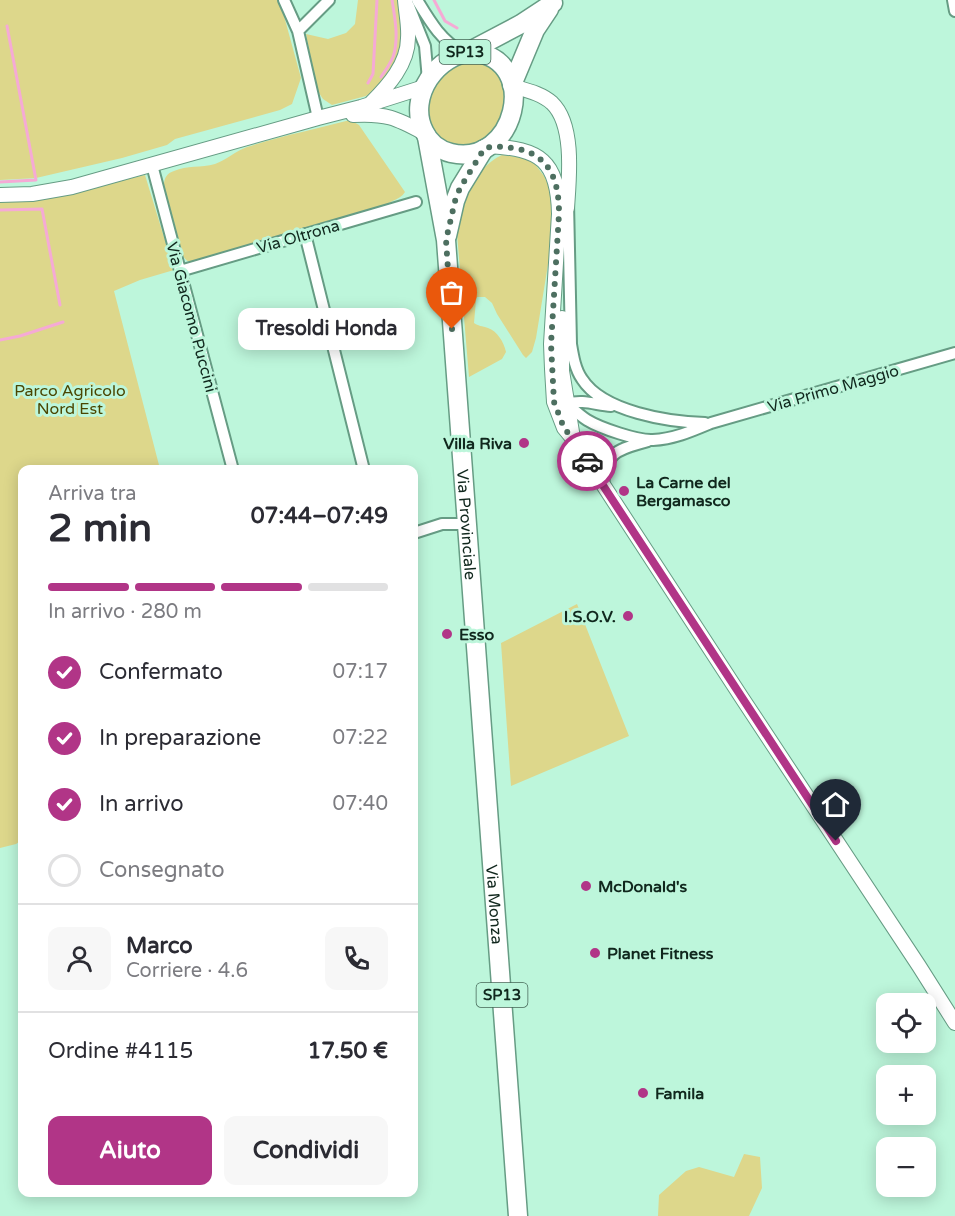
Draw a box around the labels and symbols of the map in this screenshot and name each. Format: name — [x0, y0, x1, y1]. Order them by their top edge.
road number: SP13 — [440, 40, 490, 64]
street label: Via Oltrona — [254, 216, 342, 258]
street label: Via Giacomo Puccini — [161, 240, 221, 395]
pin — [426, 267, 477, 329]
callout: Tresoldi Honda — [239, 308, 416, 350]
street label: Via Primo Maggio — [765, 361, 901, 417]
park label: Parco Agricolo Nord Est — [14, 381, 126, 419]
courier — [557, 431, 617, 491]
place label: Villa Riva — [443, 434, 512, 454]
marker: Villa Riva — [517, 436, 531, 450]
street label: Via Provinciale — [452, 468, 480, 581]
place label: La Carne del Bergamasco — [636, 473, 731, 511]
marker: La Carne del Bergamasco — [617, 484, 631, 498]
place label: I.S.O.V. — [564, 607, 616, 627]
marker: I.S.O.V. — [621, 609, 635, 623]
place label: Esso — [459, 625, 494, 645]
marker: Esso — [440, 627, 454, 641]
pin — [810, 779, 861, 841]
street label: Via Monza — [481, 864, 507, 945]
place label: McDonald's — [598, 877, 688, 897]
marker: McDonald's — [579, 879, 593, 893]
place label: Planet Fitness — [607, 944, 714, 964]
marker: Planet Fitness — [588, 946, 602, 960]
road number: SP13 — [476, 983, 528, 1007]
place label: Famila — [655, 1084, 704, 1104]
marker: Famila — [636, 1086, 650, 1100]

